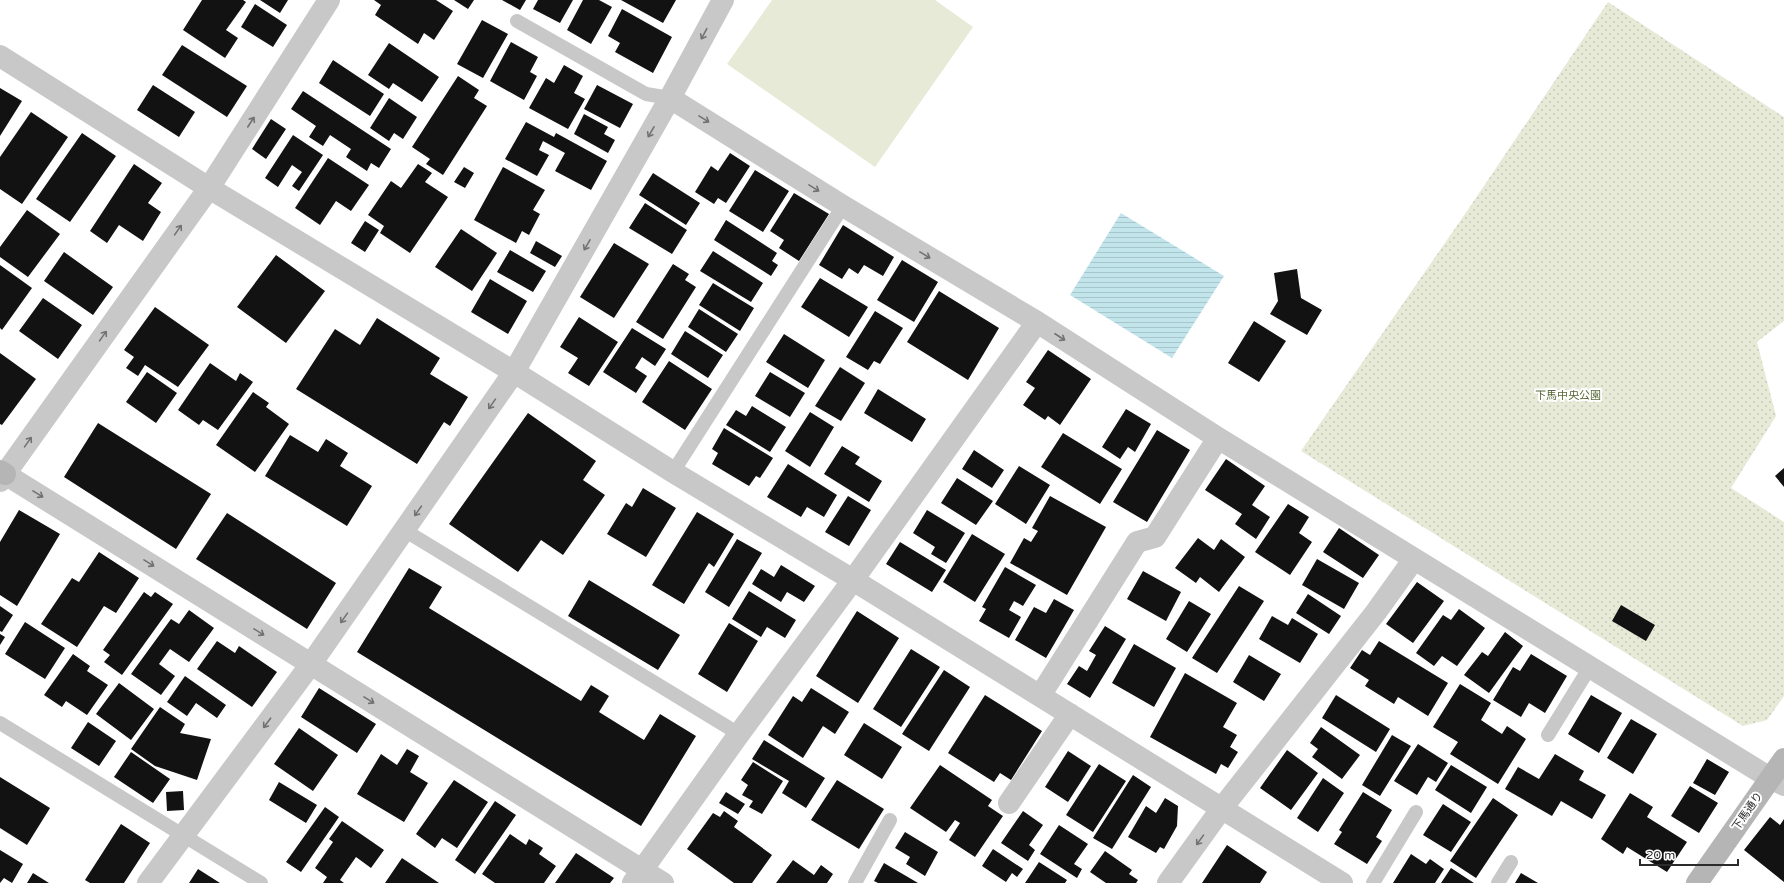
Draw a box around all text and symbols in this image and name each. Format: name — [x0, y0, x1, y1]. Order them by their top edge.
one-way arrow — [700, 28, 708, 40]
one-way arrow — [698, 114, 709, 123]
one-way arrow — [247, 117, 255, 128]
one-way arrow — [647, 126, 655, 138]
one-way arrow — [808, 184, 820, 192]
one-way arrow — [174, 225, 182, 236]
one-way arrow — [582, 239, 590, 251]
one-way arrow — [919, 252, 931, 260]
one-way arrow — [99, 331, 107, 342]
one-way arrow — [1054, 333, 1065, 341]
park label: 下馬中央公園 — [1535, 389, 1601, 402]
one-way arrow — [488, 398, 496, 409]
one-way arrow — [24, 437, 32, 448]
one-way arrow — [32, 491, 44, 499]
one-way arrow — [414, 505, 422, 516]
one-way arrow — [143, 559, 154, 567]
one-way arrow — [340, 612, 348, 623]
one-way arrow — [253, 628, 265, 636]
one-way arrow — [363, 697, 375, 705]
one-way arrow — [263, 717, 271, 728]
street label: 下馬通り — [1729, 790, 1765, 833]
one-way arrow — [1196, 834, 1204, 845]
scale bar — [1640, 841, 1738, 867]
text: 20 m — [1646, 848, 1675, 862]

